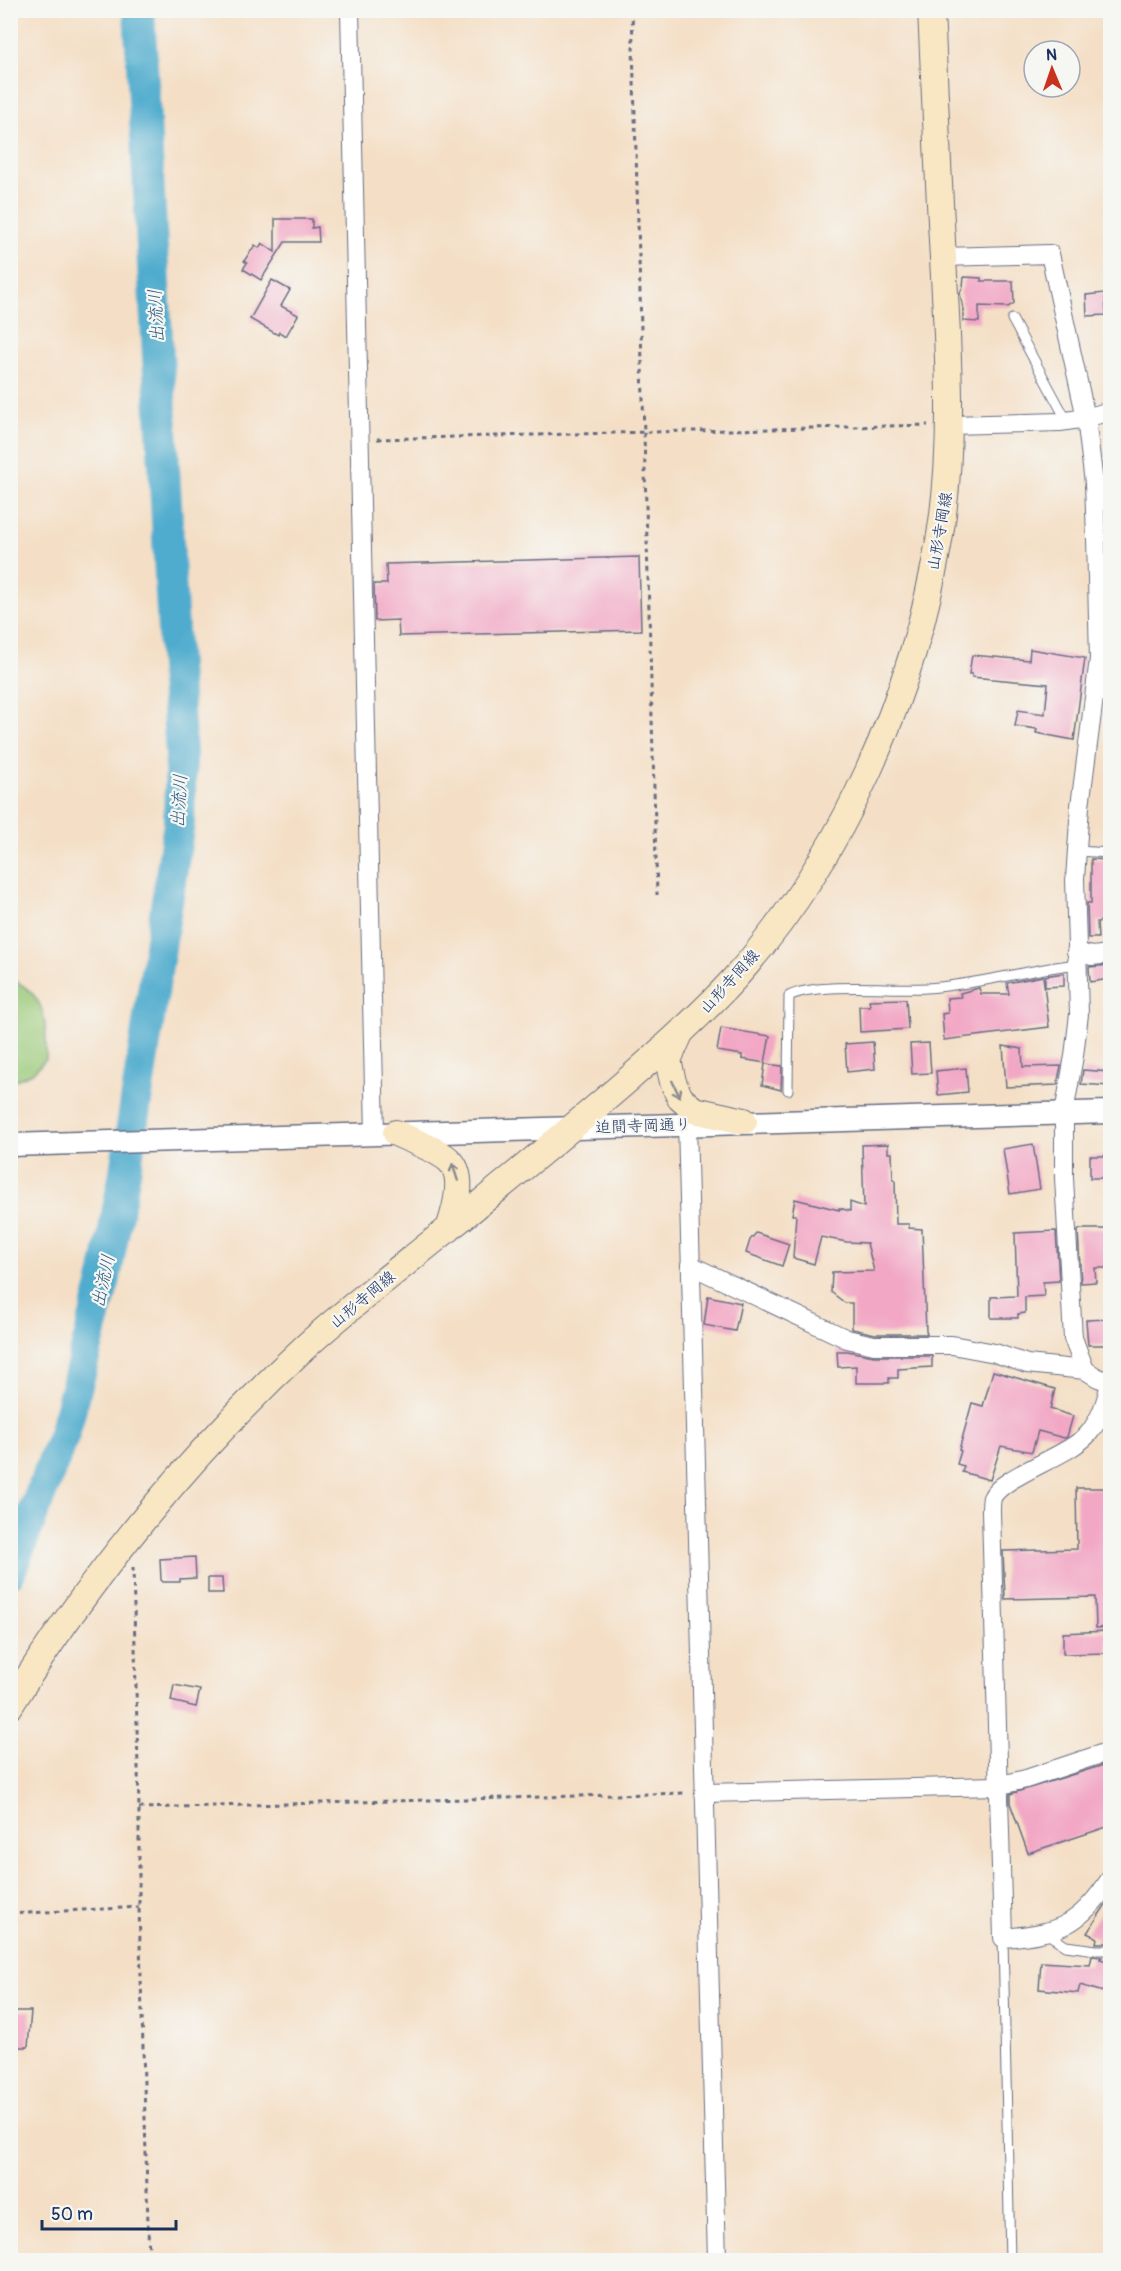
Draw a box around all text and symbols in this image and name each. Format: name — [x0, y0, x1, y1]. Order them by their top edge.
north arrow — [1022, 39, 1082, 99]
text: N — [1046, 45, 1057, 65]
water label: 出流川 — [144, 288, 169, 344]
street label: 山形寺岡線 — [923, 490, 957, 572]
water label: 出流川 — [167, 773, 192, 829]
street label: 山形寺岡線 — [696, 945, 764, 1018]
one-way arrow — [671, 1079, 683, 1097]
street label: 迫間寺岡通り — [595, 1114, 691, 1138]
one-way arrow — [448, 1163, 459, 1182]
water label: 出流川 — [87, 1252, 120, 1310]
street label: 山形寺岡線 — [326, 1266, 400, 1333]
scale bar — [42, 2193, 176, 2231]
text: 50 m — [51, 2203, 93, 2226]

